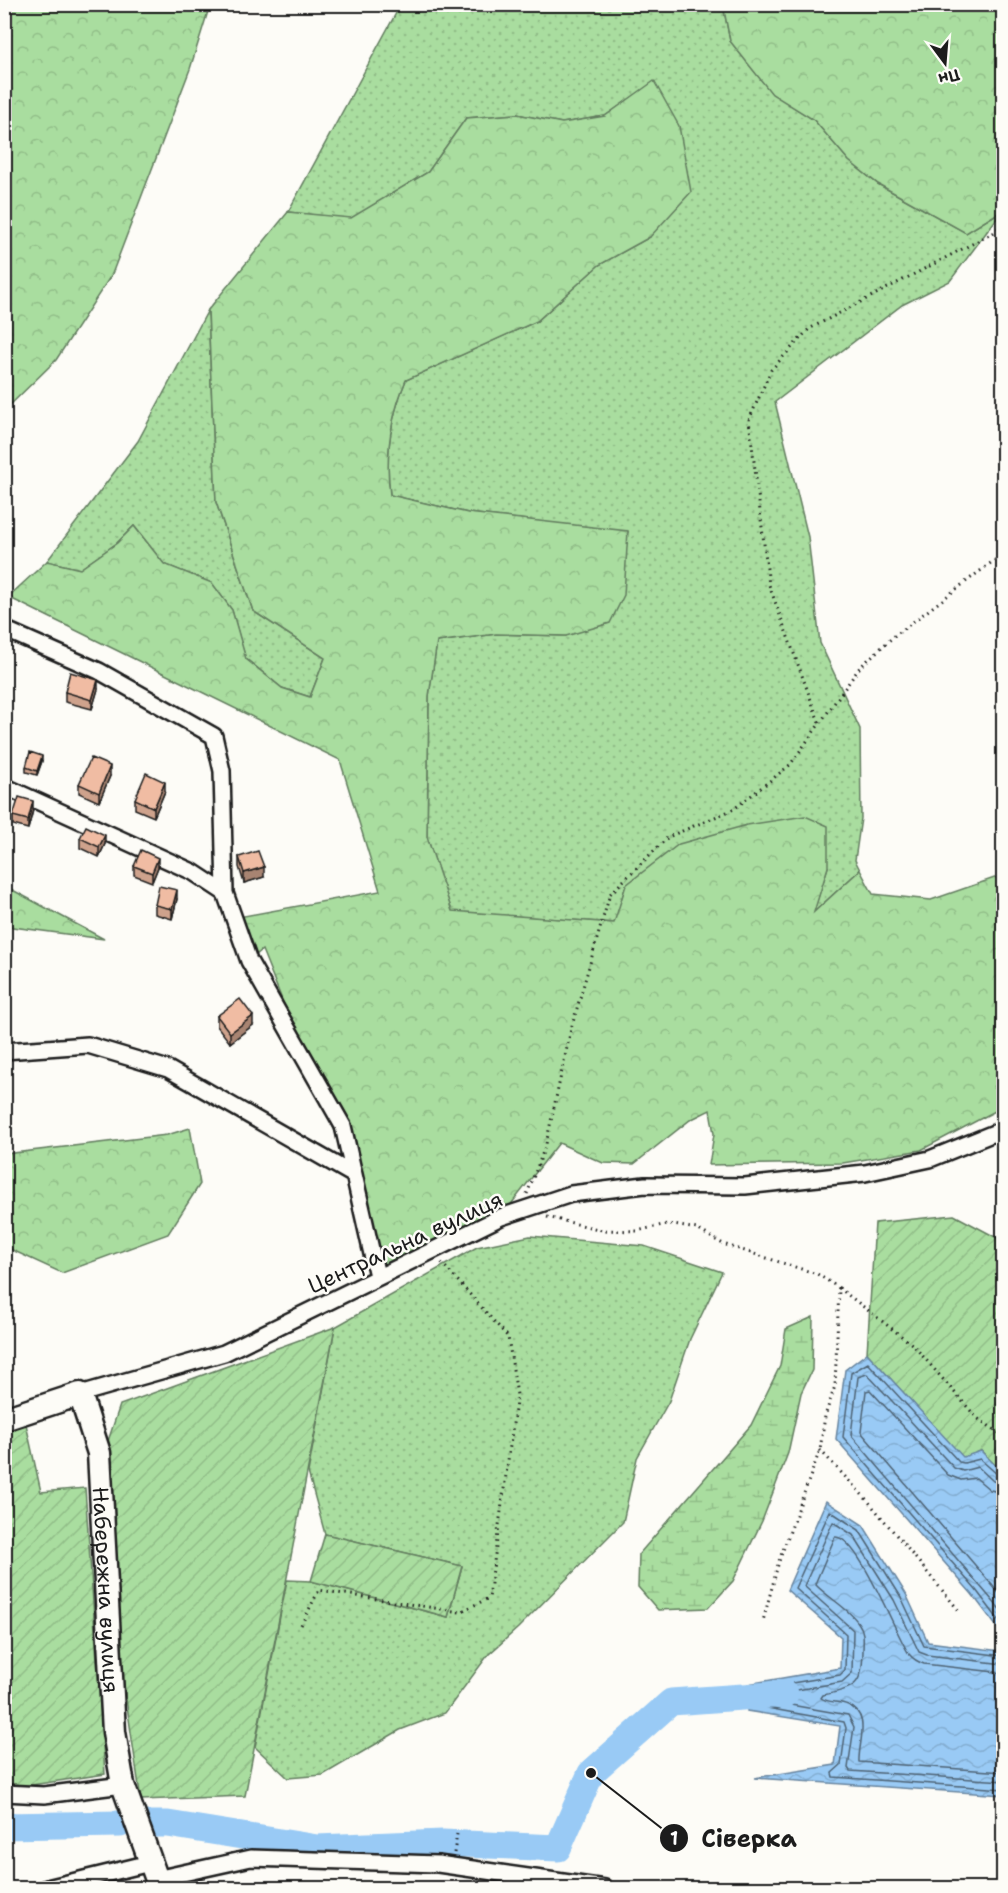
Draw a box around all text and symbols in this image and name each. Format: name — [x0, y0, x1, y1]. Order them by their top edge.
north arrow — [915, 33, 975, 93]
text: Пн — [936, 64, 962, 90]
street label: Центральна вулиця — [303, 1184, 507, 1300]
street label: Набережна вулиця — [86, 1486, 126, 1694]
callout: Сіверка — [659, 1817, 809, 1859]
text: Сіверка — [701, 1823, 797, 1855]
text: 1 — [670, 1827, 678, 1851]

